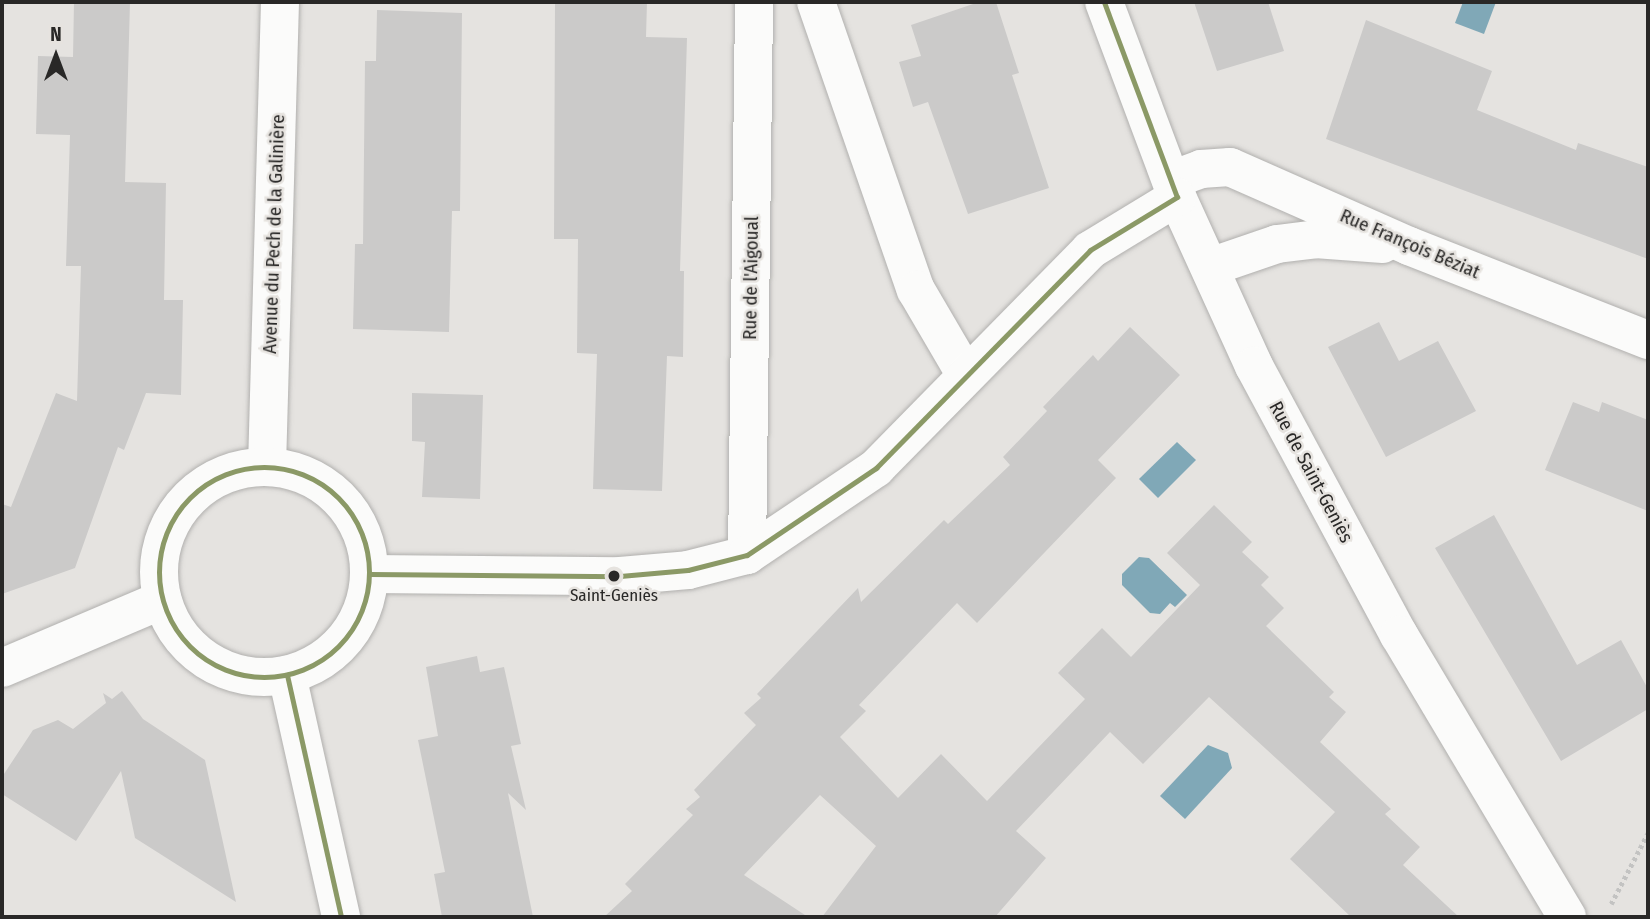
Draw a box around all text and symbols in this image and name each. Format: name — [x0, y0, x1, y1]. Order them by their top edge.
north arrow — [21, 21, 91, 91]
text: N — [50, 23, 62, 46]
street label: Avenue du Pech de la Galinière — [258, 114, 290, 354]
street label: Rue François Béziat — [1337, 204, 1483, 284]
street label: Rue de l'Aigoual — [739, 216, 763, 340]
street label: Rue de Saint-Geniès — [1264, 397, 1358, 547]
marker: Saint-Geniès — [607, 569, 621, 583]
place label: Saint-Geniès — [570, 586, 658, 606]

